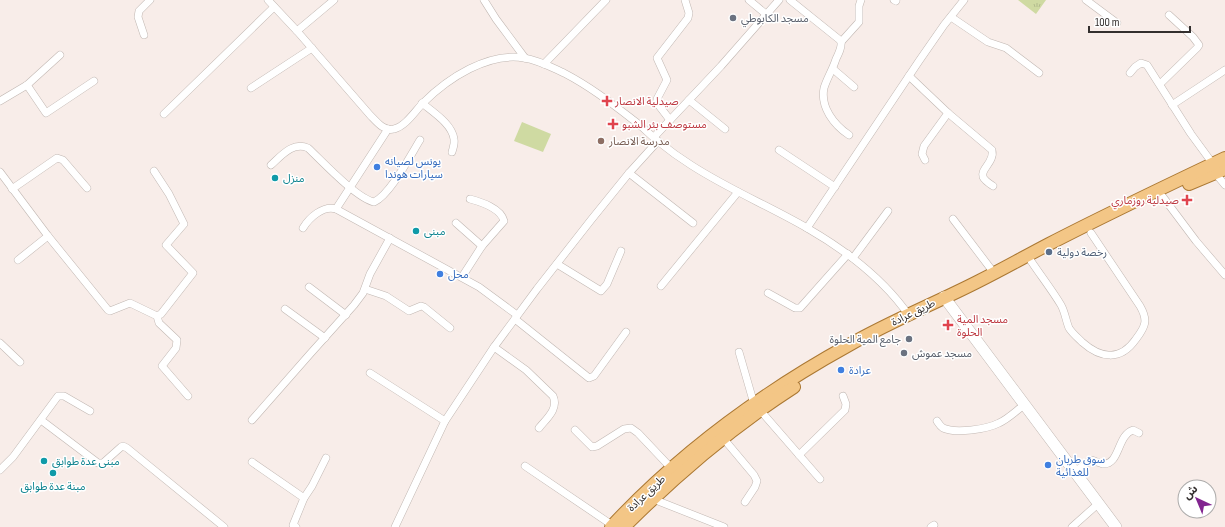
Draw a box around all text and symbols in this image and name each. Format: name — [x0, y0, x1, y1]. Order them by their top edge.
scale bar — [1089, 8, 1190, 34]
place label: مسجد الكابوطي — [741, 12, 809, 28]
marker: مسجد الكابوطي — [728, 13, 738, 23]
text: 100 m — [1095, 15, 1120, 30]
place label: صيدلية الانصار — [614, 95, 679, 108]
marker: صيدلية الانصار — [602, 96, 612, 106]
marker: مستوصف بئر الشبو — [607, 118, 619, 130]
place label: مستوصف بئر الشبو — [622, 118, 707, 131]
place label: مدرسة الانصار — [608, 135, 670, 148]
marker: مدرسة الانصار — [596, 136, 606, 146]
place label: يونس لصيانه سيارات هوندا — [385, 155, 443, 181]
marker: يونس لصيانه سيارات هوندا — [372, 162, 382, 172]
place label: منزل — [283, 172, 305, 185]
marker: منزل — [270, 173, 280, 183]
place label: صيدلية روزماري — [1111, 194, 1179, 210]
marker: صيدلية روزماري — [1182, 195, 1192, 205]
place label: مبنى — [424, 225, 446, 238]
marker: مبنى — [411, 226, 421, 236]
place label: رخصة دولية — [1057, 246, 1107, 259]
marker: رخصة دولية — [1044, 247, 1054, 257]
place label: محل — [448, 268, 469, 281]
marker: محل — [435, 269, 445, 279]
street label: طريق عرادة — [889, 296, 937, 329]
place label: مسجد المية الحلوة — [957, 313, 1008, 339]
marker: مسجد المية الحلوة — [942, 319, 954, 331]
place label: جامع المية الحلوة — [829, 333, 902, 347]
marker: جامع المية الحلوة — [904, 334, 914, 344]
place label: مسجد عموش — [912, 347, 972, 360]
marker: مسجد عموش — [899, 348, 909, 358]
place label: عرادة — [849, 364, 871, 377]
marker: عرادة — [836, 365, 846, 375]
place label: سوق طربان للغذائية — [1056, 453, 1106, 479]
place label: مبنى عدة طوابق — [52, 455, 120, 468]
marker: مبنى عدة طوابق — [39, 456, 49, 466]
marker: سوق طربان للغذائية — [1043, 460, 1053, 470]
marker: مبنة عدة طوابق — [48, 468, 58, 478]
street label: طريق عرادة — [625, 472, 668, 514]
north arrow — [1177, 479, 1217, 519]
place label: مبنة عدة طوابق — [20, 480, 86, 493]
text: ش — [1180, 482, 1200, 502]

